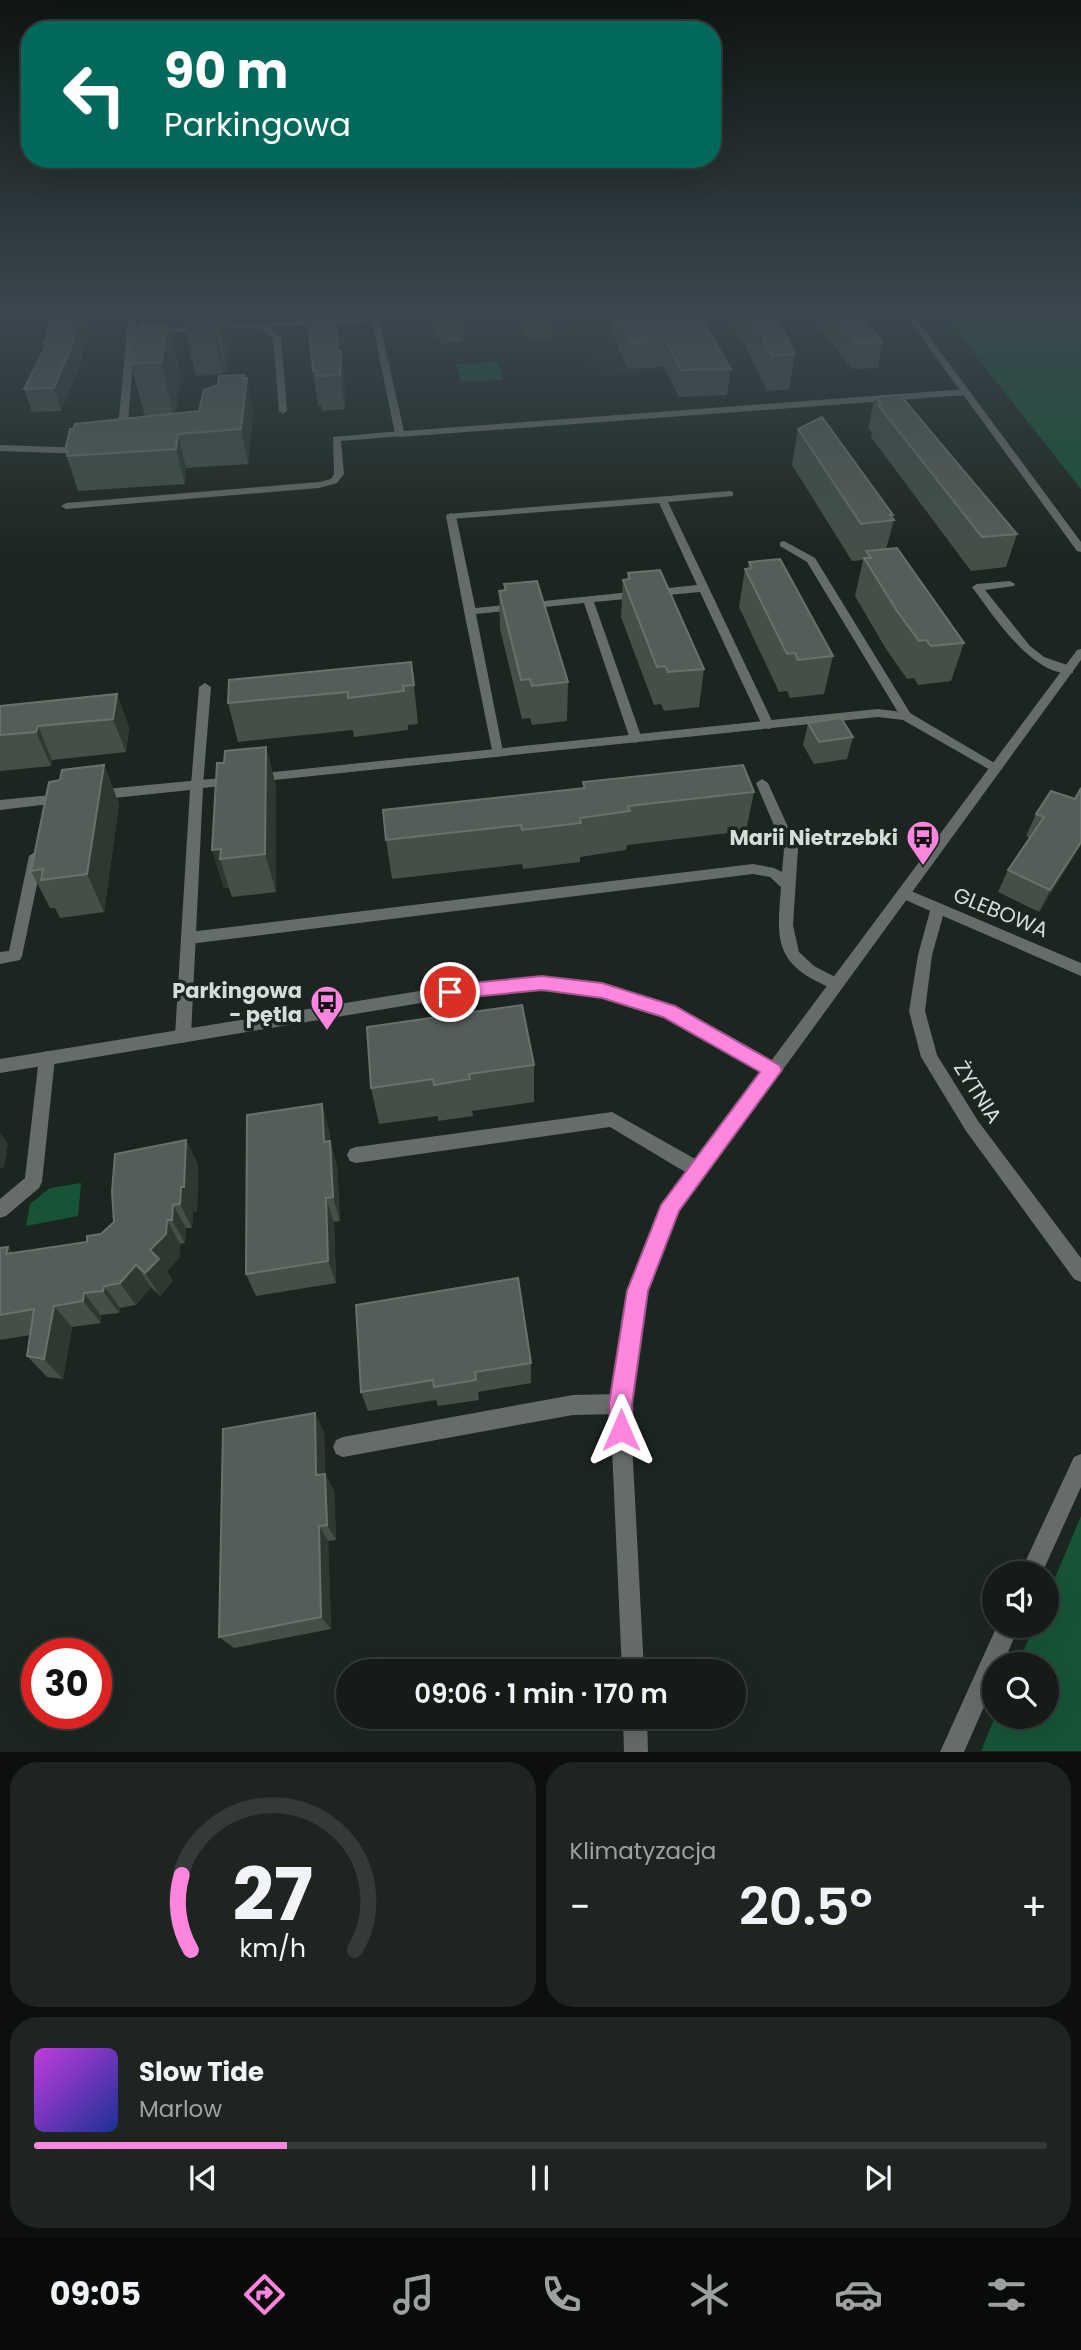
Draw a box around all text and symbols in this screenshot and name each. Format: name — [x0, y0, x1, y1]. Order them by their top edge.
text: 90 m — [164, 37, 288, 105]
icon: left — [49, 49, 140, 140]
text: Parkingowa — [164, 102, 351, 147]
bus stop icon: Marii Nietrzebki — [904, 818, 942, 867]
place label: Marii Nietrzebki — [729, 823, 898, 852]
street label: GLEBOWA — [949, 880, 1053, 944]
pin — [420, 962, 480, 1022]
icon: arrive — [431, 973, 469, 1011]
place label: Parkingowa - pętla — [172, 976, 302, 1029]
bus stop icon: Parkingowa - pętla — [308, 983, 346, 1032]
street label: ŻYTNIA — [947, 1055, 1009, 1129]
position arrow — [584, 1393, 658, 1467]
map controls — [982, 1561, 1059, 1729]
button: sound — [982, 1561, 1059, 1638]
speed limit sign: 30 — [21, 1638, 112, 1729]
button: search — [982, 1652, 1059, 1729]
text: 09:06 · 1 min · 170 m — [414, 1676, 668, 1712]
text: Klimatyzacja — [570, 1835, 716, 1867]
text: 27 — [232, 1845, 313, 1946]
text: 20.5° — [739, 1870, 873, 1943]
text: − — [570, 1880, 590, 1933]
text: + — [1021, 1880, 1047, 1933]
text: km/h — [239, 1931, 306, 1966]
text: Slow Tide — [139, 2054, 264, 2090]
text: Marlow — [139, 2093, 222, 2125]
icon: previous — [184, 2159, 222, 2197]
icon: pause — [521, 2159, 559, 2197]
icon: next — [859, 2159, 897, 2197]
icon: directions — [240, 2270, 289, 2319]
icon: music — [389, 2270, 438, 2319]
icon: phone — [537, 2270, 586, 2319]
icon: climate — [685, 2270, 734, 2319]
icon: car — [834, 2270, 883, 2319]
icon: filters — [982, 2270, 1031, 2319]
text: 09:05 — [50, 2271, 141, 2316]

